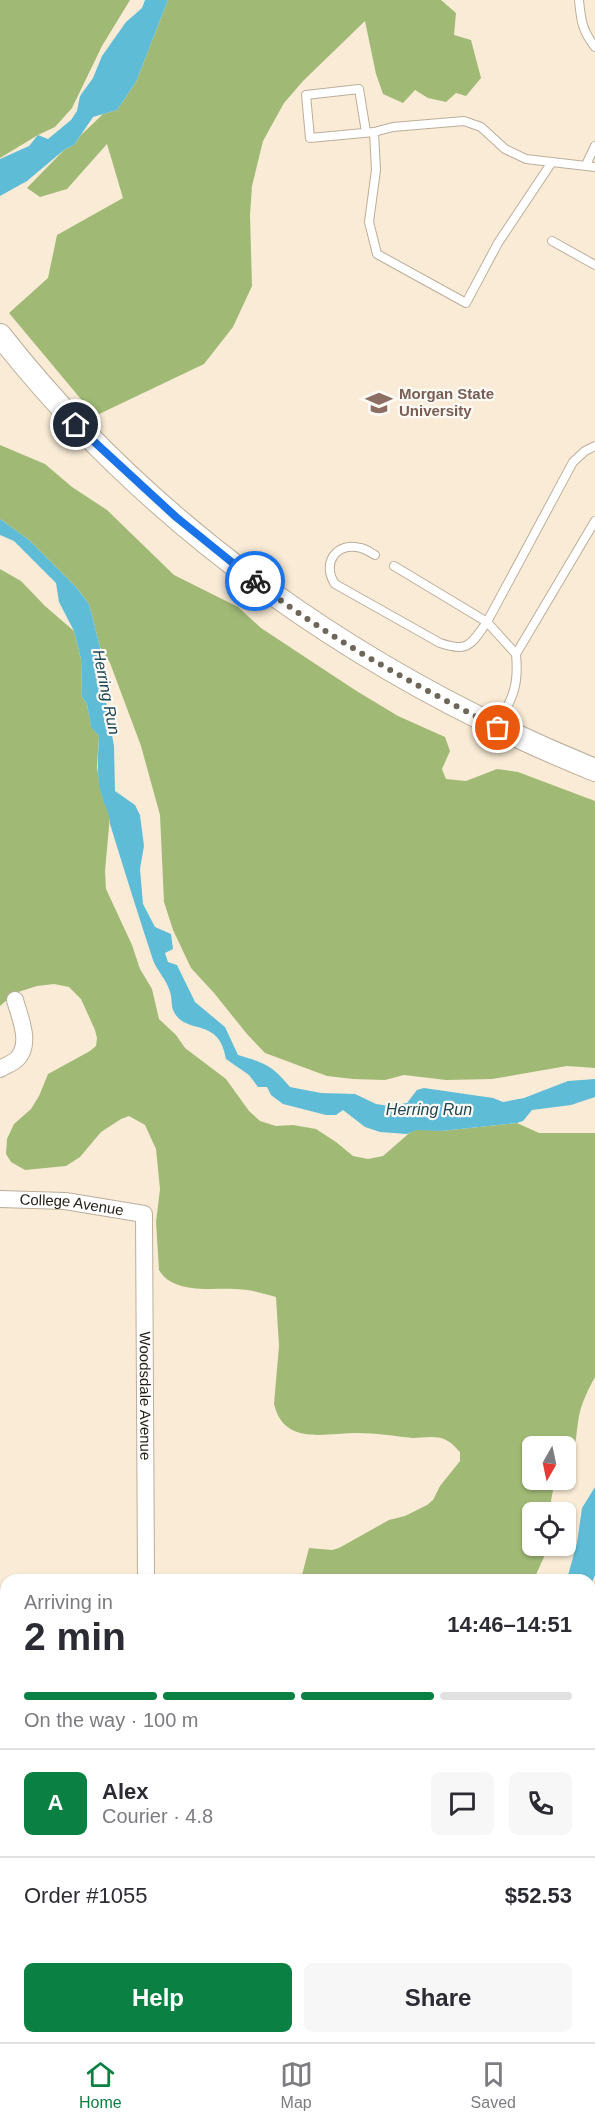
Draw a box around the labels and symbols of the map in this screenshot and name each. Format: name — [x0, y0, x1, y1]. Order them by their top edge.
place label: Morgan State University — [399, 385, 494, 419]
school or university icon: Morgan State University — [364, 388, 394, 418]
pin — [50, 399, 101, 450]
courier — [225, 551, 285, 611]
water label: Herring Run — [90, 648, 123, 736]
pin — [472, 702, 523, 753]
water label: Herring Run — [386, 1101, 472, 1118]
street label: College Avenue — [19, 1191, 125, 1219]
street label: Woodsdale Avenue — [137, 1331, 154, 1460]
north arrow — [522, 1436, 576, 1490]

